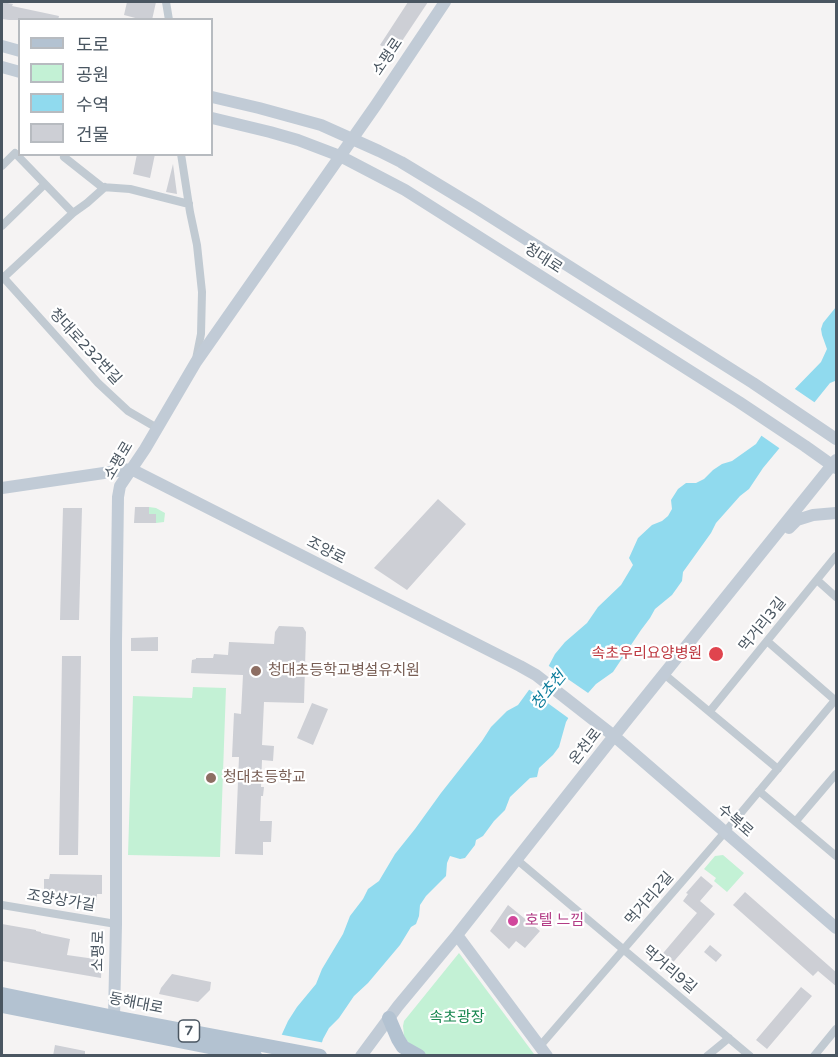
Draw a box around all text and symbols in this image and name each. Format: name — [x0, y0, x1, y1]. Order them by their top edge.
legend — [18, 18, 213, 156]
text: 도로 — [76, 34, 109, 56]
street label: 소평로 — [369, 35, 407, 79]
text: 공원 — [76, 64, 109, 86]
text: 수역 — [76, 94, 109, 116]
text: 건물 — [76, 124, 109, 146]
street label: 청대로 — [521, 240, 565, 278]
street label: 청대로232번길 — [45, 305, 125, 389]
street label: 소평로 — [101, 439, 137, 483]
street label: 조양로 — [303, 534, 349, 568]
street label: 먹거리3길 — [736, 594, 790, 656]
place label: 속초우리요양병원 — [592, 645, 702, 663]
marker: 속초우리요양병원 — [707, 645, 725, 663]
place label: 청대초등학교병설유치원 — [268, 662, 420, 680]
marker: 청대초등학교병설유치원 — [249, 664, 263, 678]
water label: 청초천 — [528, 668, 570, 714]
street label: 온천로 — [566, 725, 606, 769]
place label: 청대초등학교 — [223, 769, 306, 787]
marker: 청대초등학교 — [204, 771, 218, 785]
street label: 수복로 — [713, 801, 757, 841]
street label: 먹거리2길 — [622, 869, 678, 929]
street label: 조양상가길 — [26, 887, 96, 915]
place label: 호텔 느낌 — [525, 912, 584, 930]
marker: 호텔 느낌 — [506, 914, 520, 928]
street label: 소평로 — [90, 930, 108, 972]
street label: 먹거리9길 — [638, 942, 700, 998]
street label: 동해대로 — [107, 990, 165, 1018]
park label: 속초광장 — [429, 1009, 485, 1027]
road number: 7 — [178, 1020, 200, 1042]

